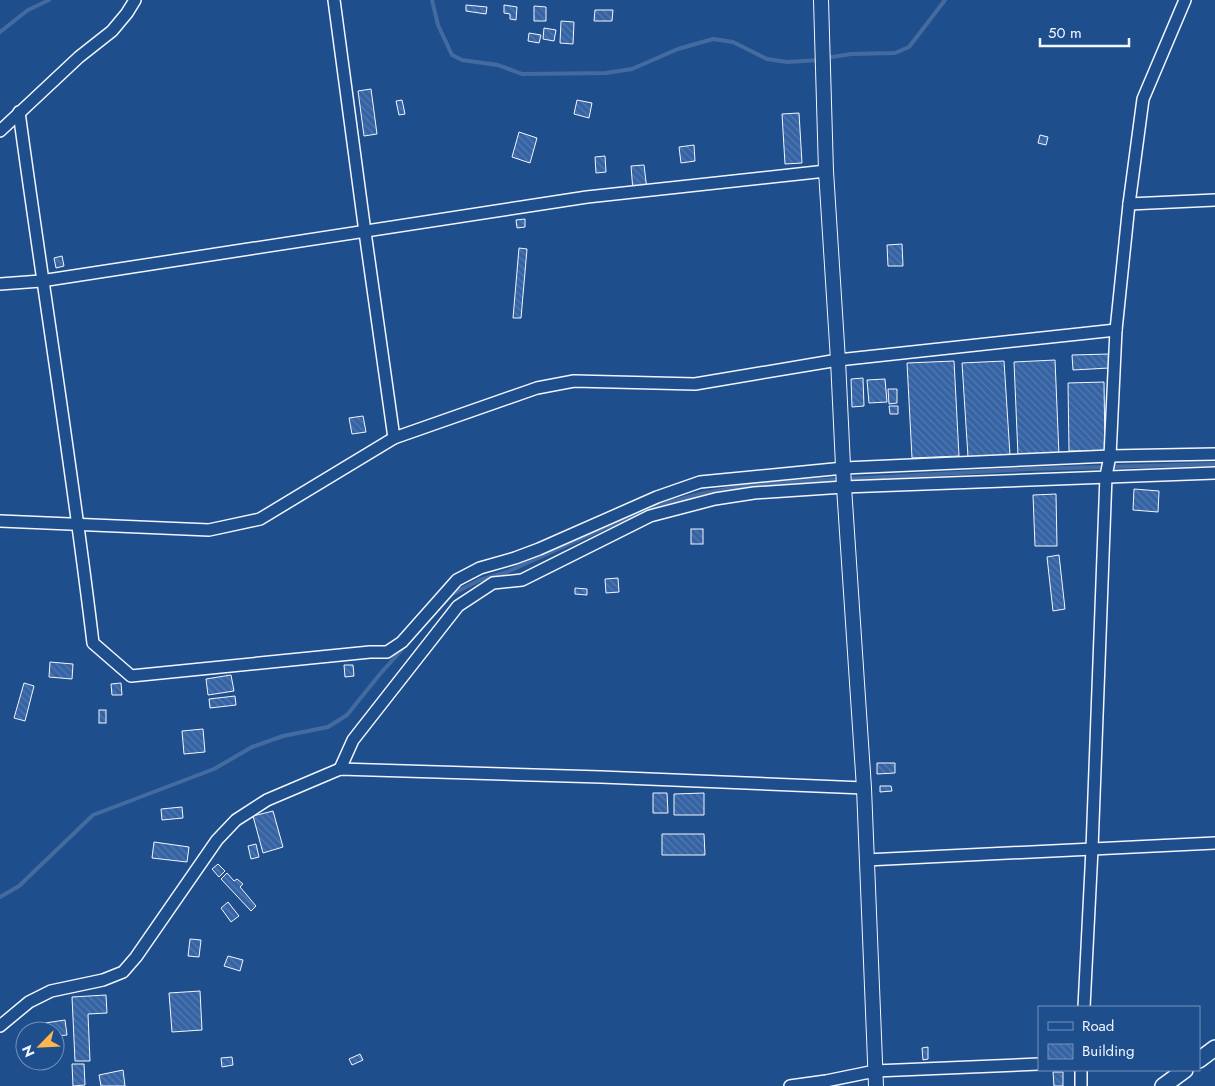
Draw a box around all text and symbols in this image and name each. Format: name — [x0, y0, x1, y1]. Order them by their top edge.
scale bar — [1040, 15, 1129, 47]
text: 50 m — [1048, 22, 1082, 44]
legend — [1038, 1006, 1200, 1071]
text: Road — [1082, 1015, 1114, 1037]
north arrow — [15, 1021, 65, 1071]
text: Building — [1082, 1040, 1134, 1062]
text: N — [17, 1042, 40, 1060]

